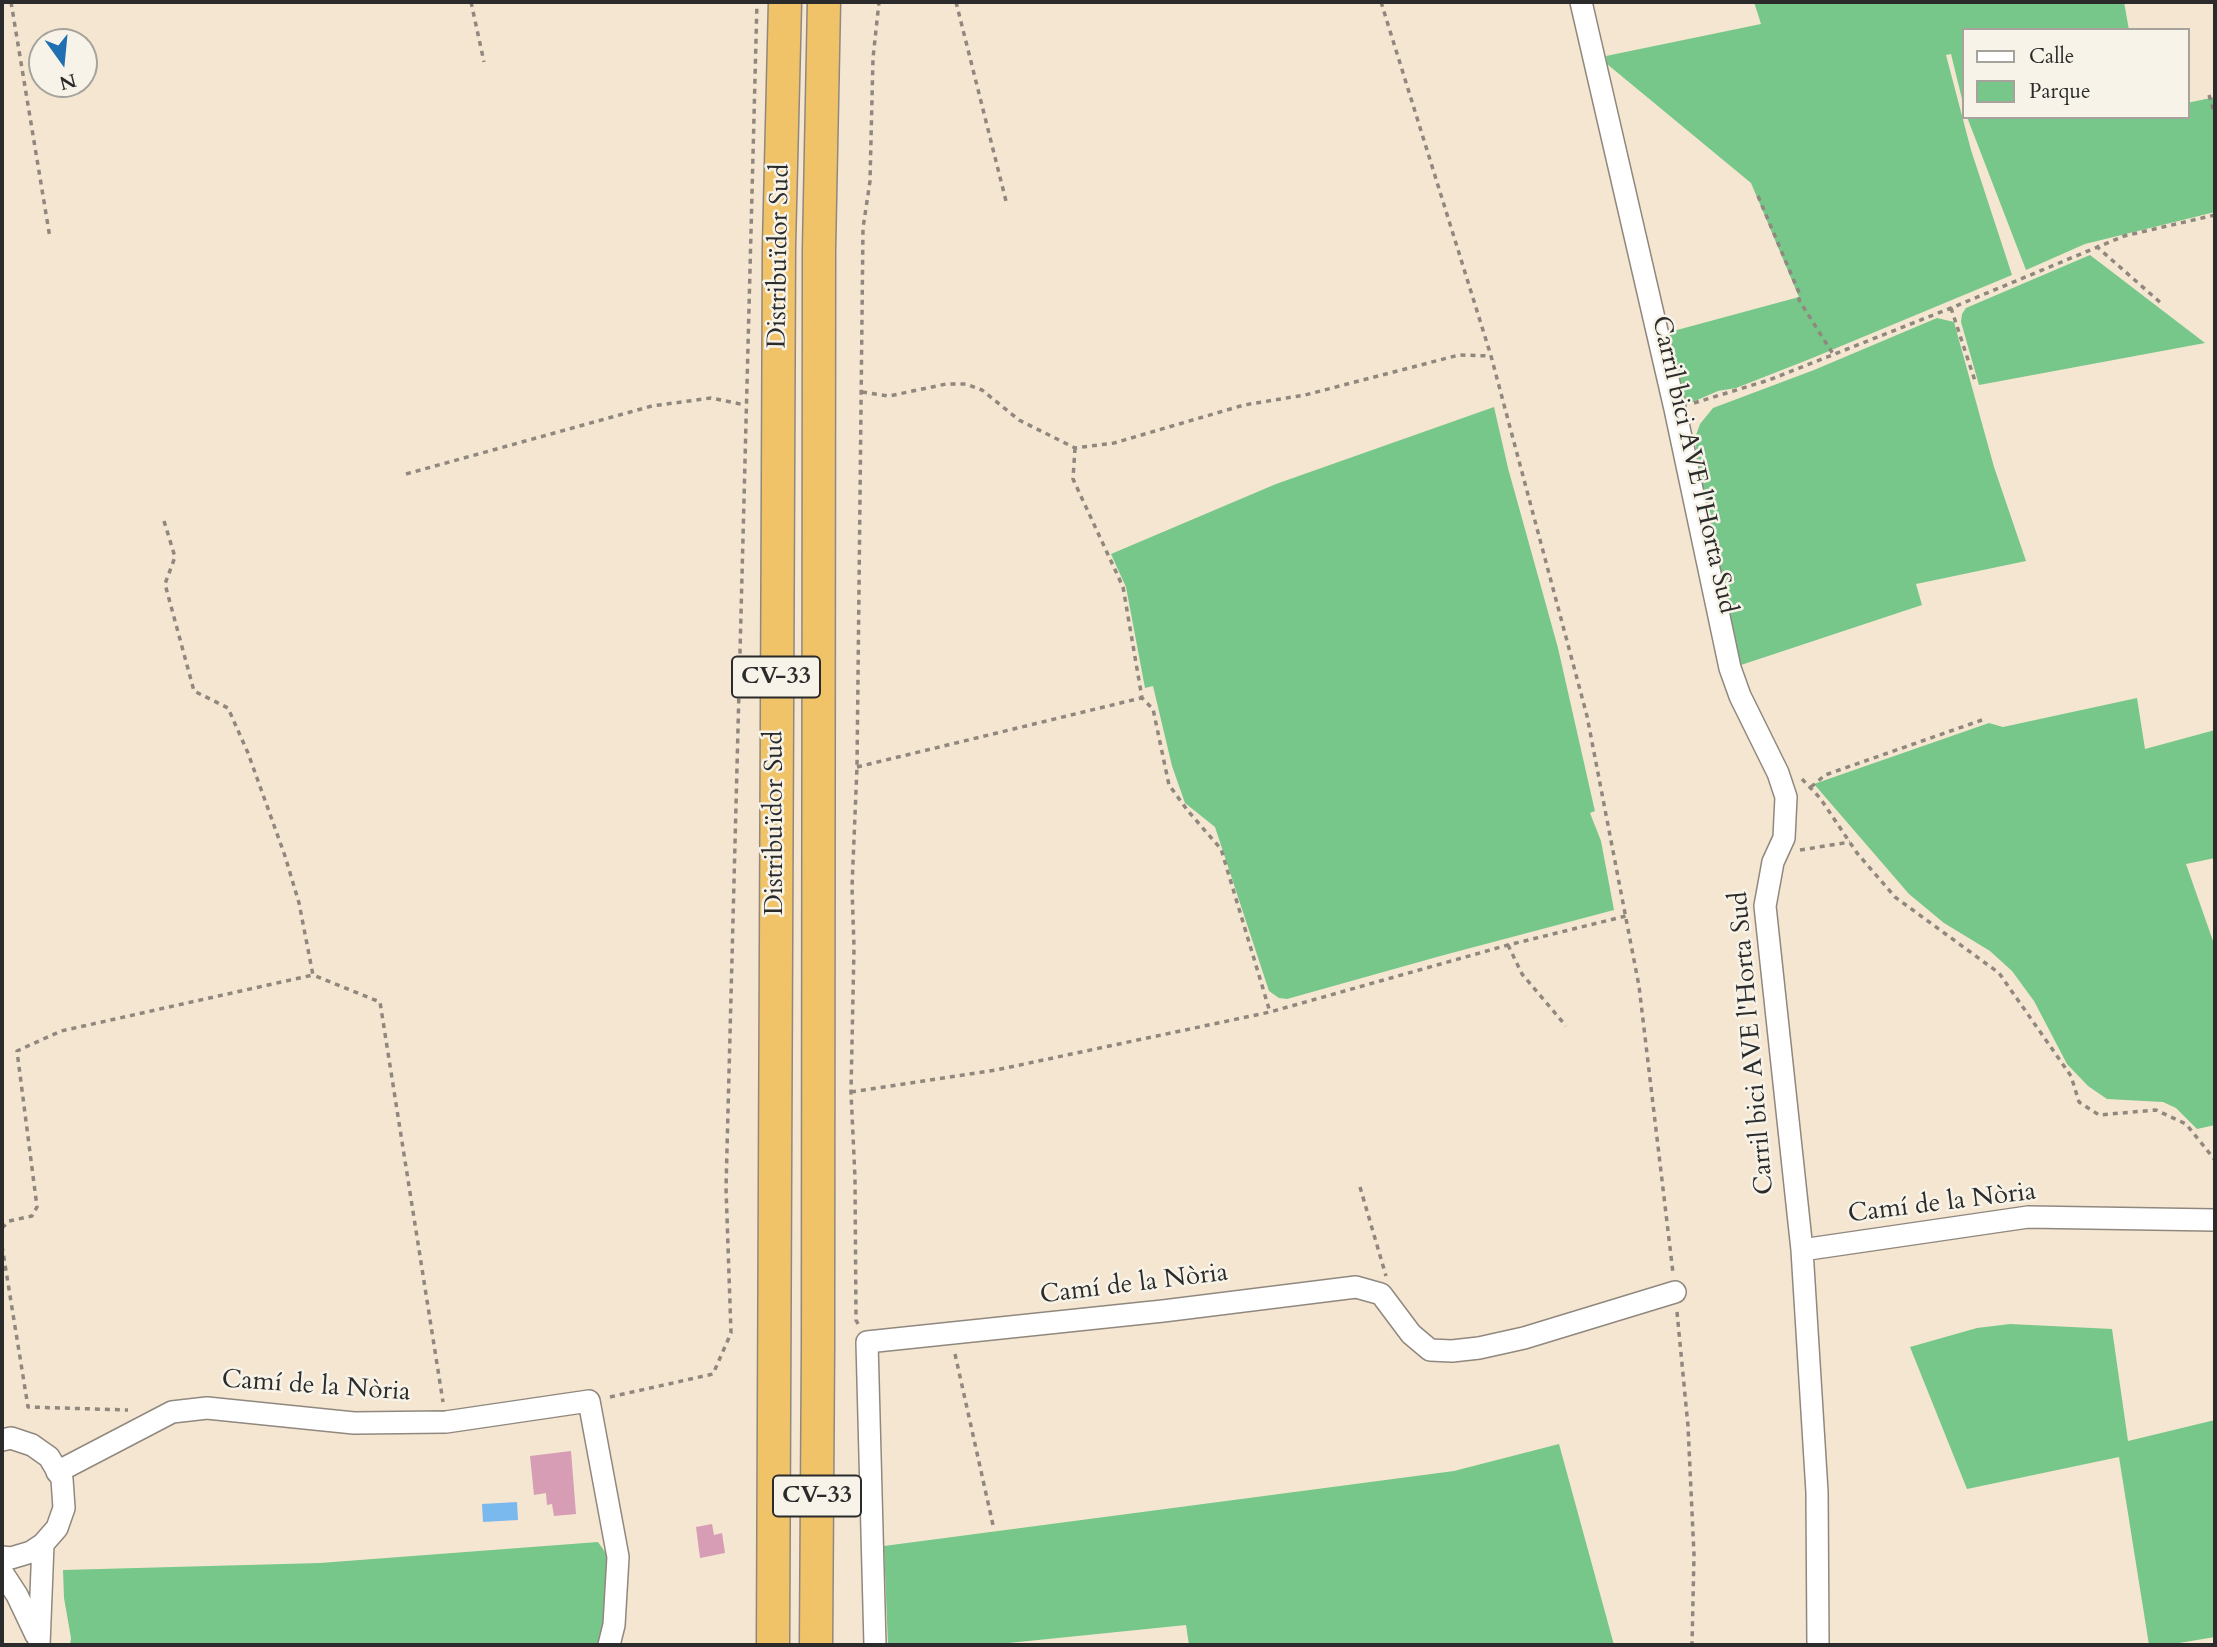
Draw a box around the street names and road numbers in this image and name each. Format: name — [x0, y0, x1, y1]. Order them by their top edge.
street label: Distribuïdor Sud — [763, 163, 797, 349]
street label: Carril bici AVE l'Horta Sud — [1644, 313, 1742, 617]
road number: CV-33 — [732, 656, 820, 698]
street label: Distribuïdor Sud — [760, 731, 792, 915]
street label: Carril bici AVE l'Horta Sud — [1724, 890, 1782, 1196]
street label: Camí de la Nòria — [1846, 1177, 2038, 1231]
street label: Camí de la Nòria — [1038, 1258, 1230, 1312]
street label: Camí de la Nòria — [221, 1365, 411, 1409]
road number: CV-33 — [773, 1476, 861, 1516]

